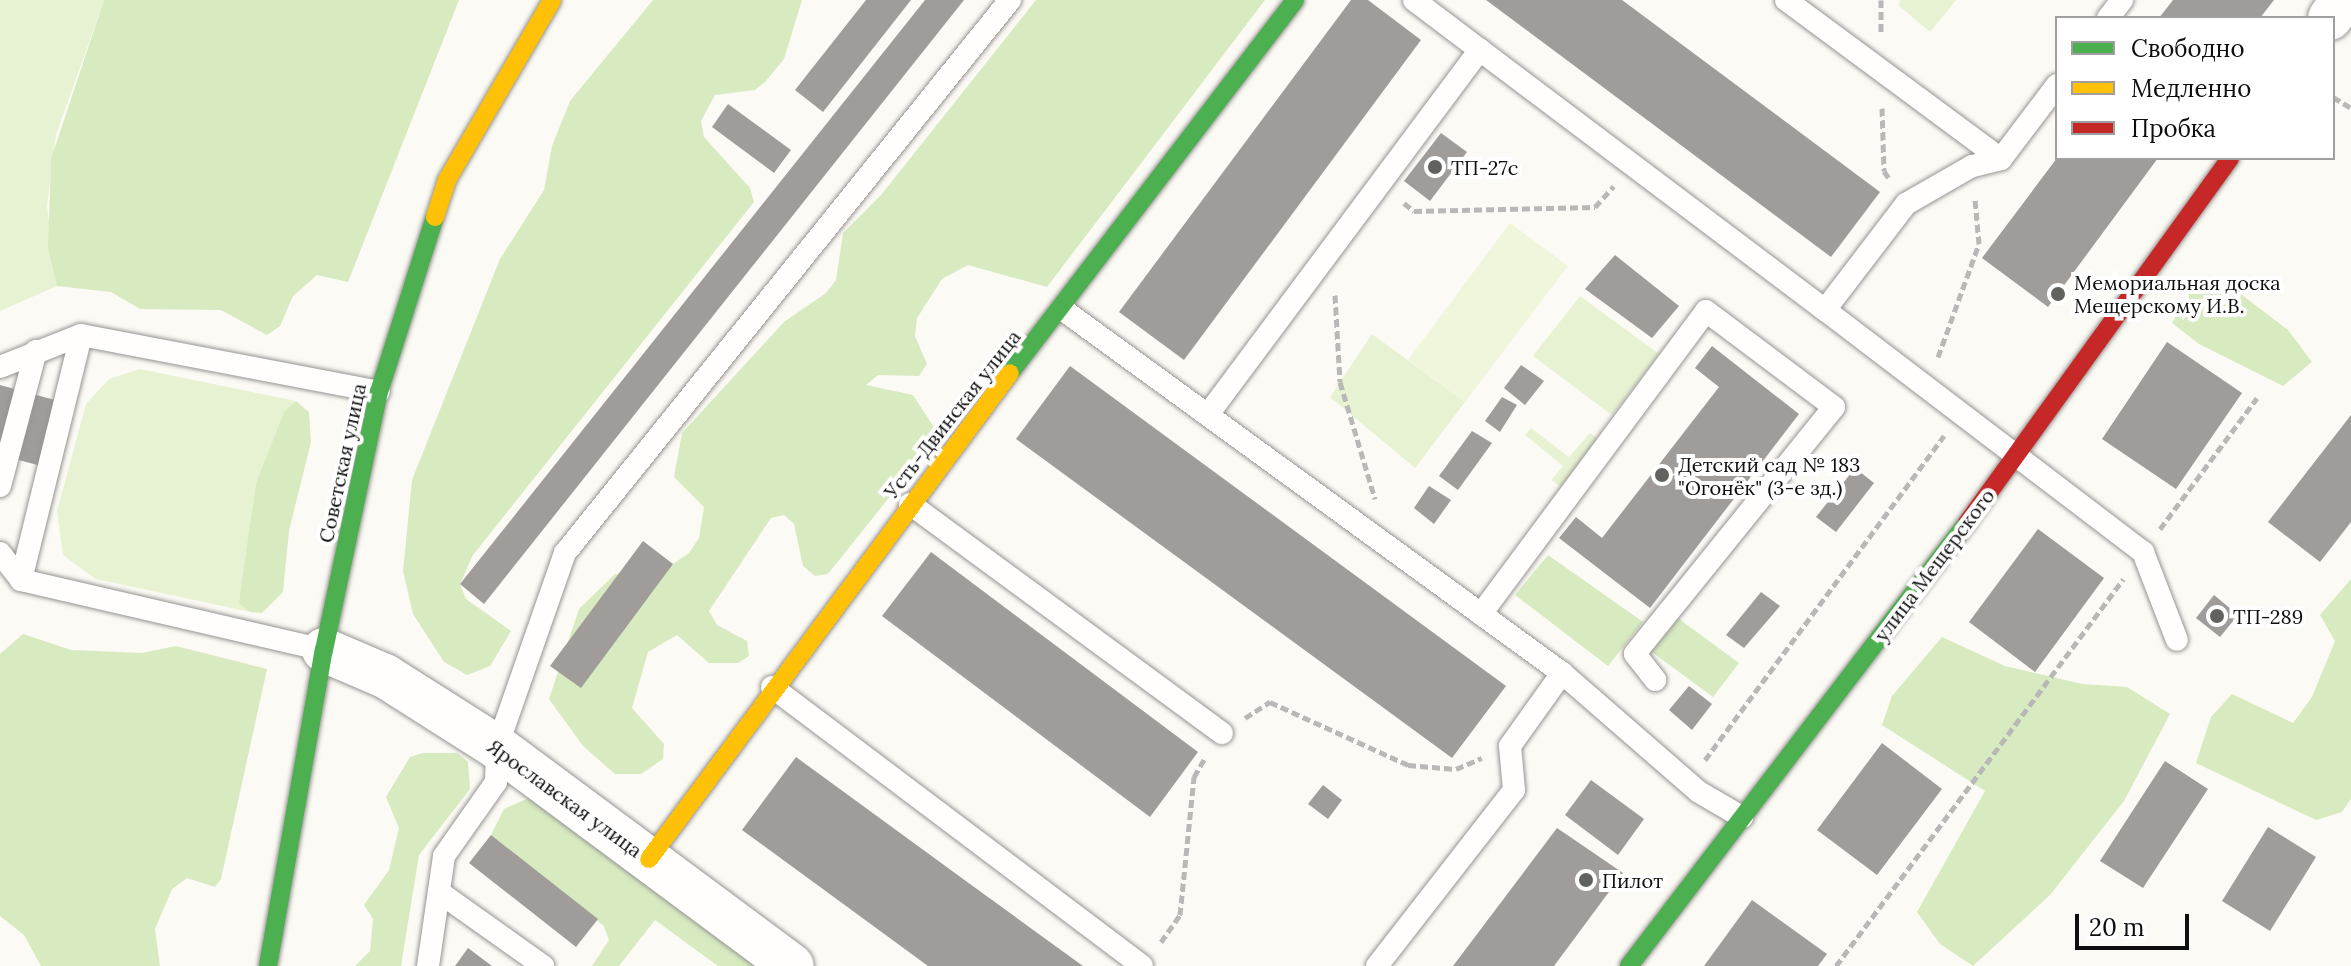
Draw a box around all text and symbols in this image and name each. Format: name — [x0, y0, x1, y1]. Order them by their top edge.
legend — [2055, 16, 2335, 160]
text: Свободно — [2131, 33, 2245, 64]
text: Медленно — [2131, 73, 2251, 104]
text: Пробка — [2131, 113, 2216, 144]
place label: ТП-27c — [1451, 155, 1518, 179]
marker: ТП-27c — [1426, 158, 1444, 176]
place label: Мемориальная доска Мещерскому И.В. — [2074, 270, 2281, 317]
marker: Мемориальная доска Мещерскому И.В. — [2049, 285, 2067, 303]
street label: Усть-Двинская улица — [879, 325, 1025, 503]
street label: Советская улица — [313, 381, 371, 545]
place label: Детский сад № 183 "Огонёк" (3-е зд.) — [1678, 452, 1860, 499]
marker: Детский сад № 183 "Огонёк" (3-е зд.) — [1653, 466, 1671, 484]
street label: улица Мещерского — [1869, 484, 1999, 646]
place label: ТП-289 — [2233, 604, 2303, 628]
marker: ТП-289 — [2208, 607, 2226, 625]
street label: Ярославская улица — [483, 734, 647, 862]
place label: Пилот — [1602, 868, 1663, 892]
marker: Пилот — [1577, 871, 1595, 889]
scale bar — [2079, 898, 2193, 948]
text: 20 m — [2089, 912, 2145, 943]

